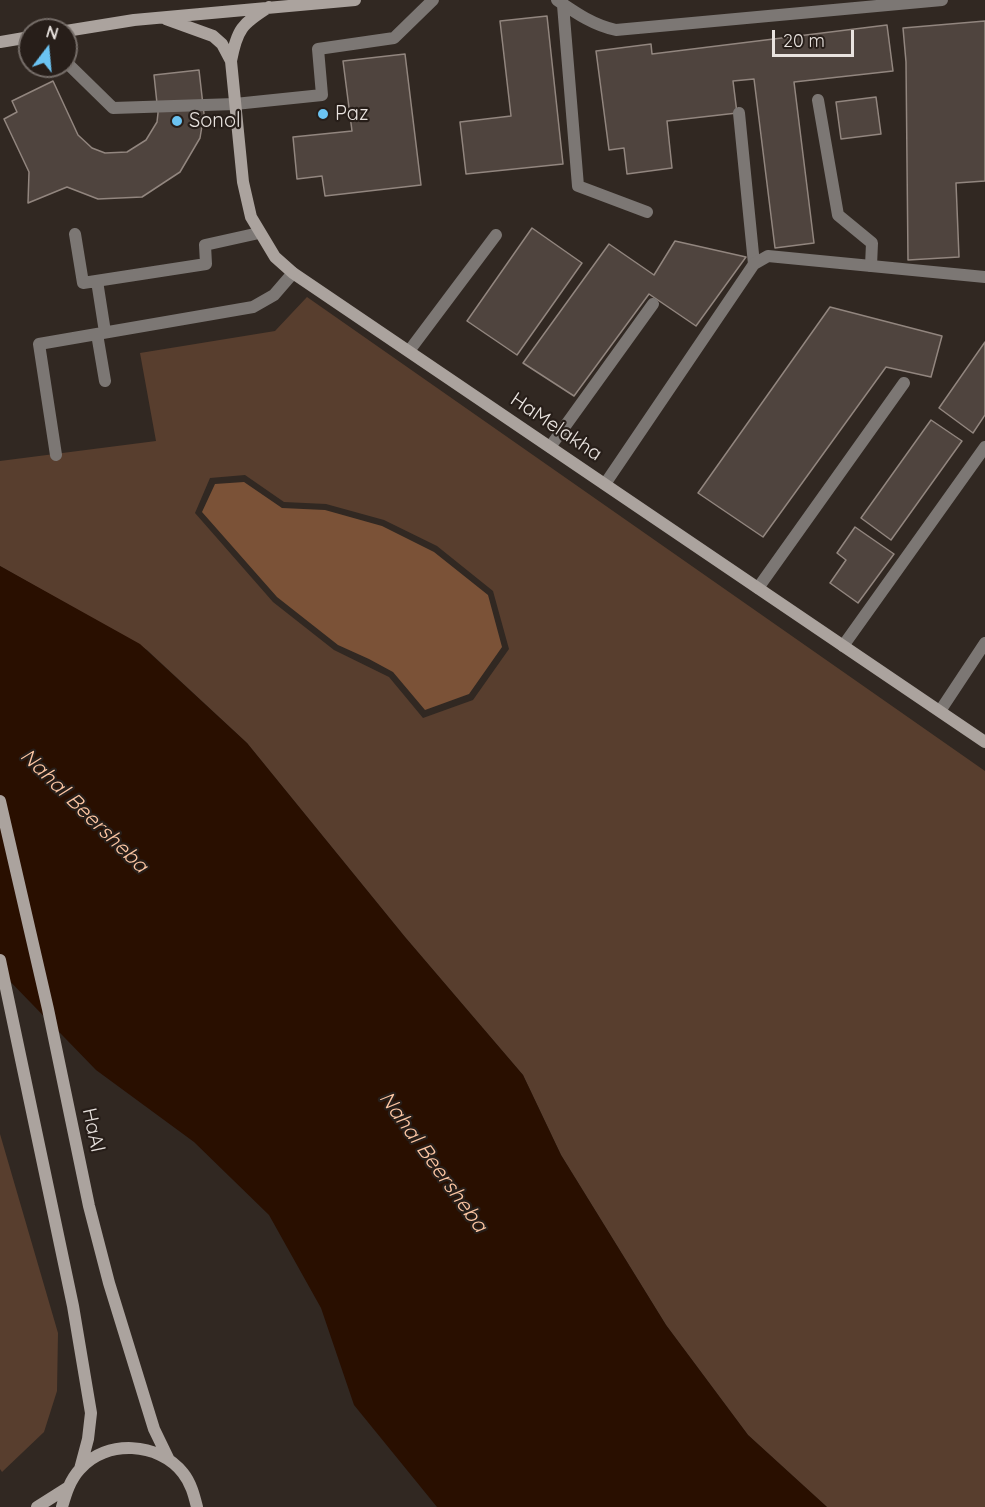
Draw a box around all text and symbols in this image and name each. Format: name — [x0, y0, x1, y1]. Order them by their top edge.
north arrow — [18, 18, 78, 78]
scale bar — [775, 18, 858, 56]
text: N — [44, 21, 61, 44]
text: 20 m — [783, 29, 825, 52]
place label: Paz — [335, 102, 369, 126]
marker: Paz — [316, 107, 330, 121]
place label: Sonol — [189, 109, 241, 133]
marker: Sonol — [170, 114, 184, 128]
street label: HaMelakha — [506, 388, 606, 466]
water label: Nahal Beersheba — [15, 744, 153, 878]
water label: Nahal Beersheba — [373, 1087, 493, 1237]
street label: HaAl — [77, 1106, 109, 1154]

